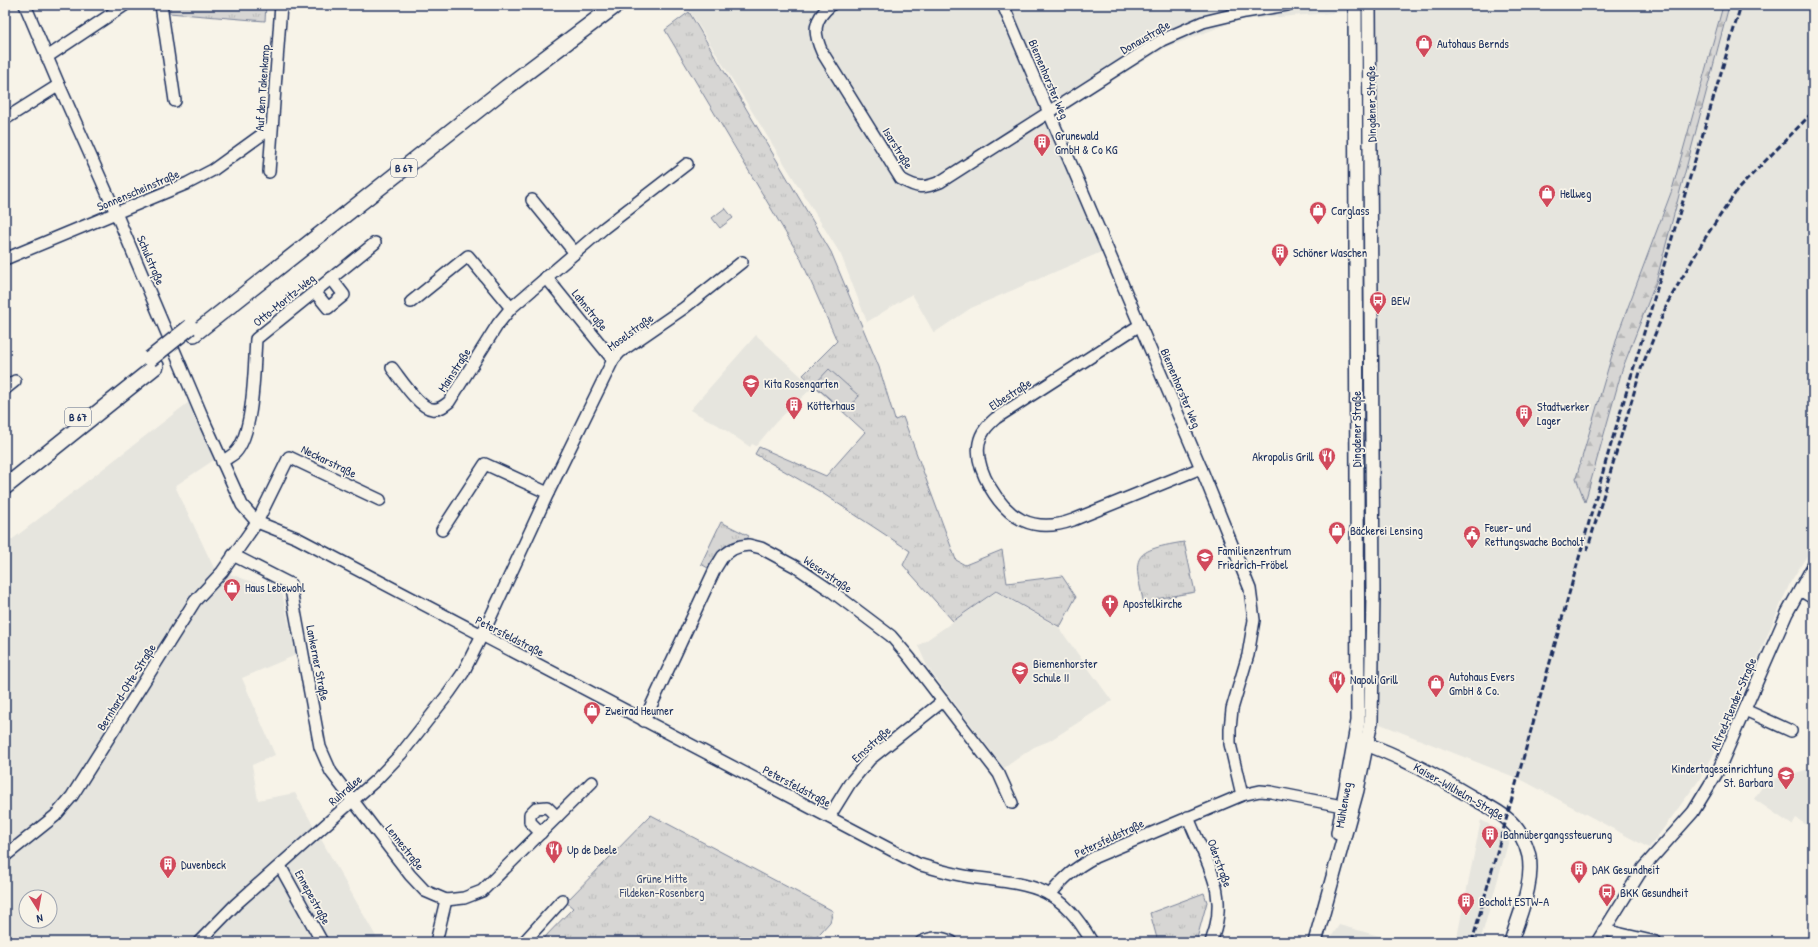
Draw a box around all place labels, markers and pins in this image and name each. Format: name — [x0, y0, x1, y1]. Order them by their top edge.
shop icon: Autohaus Bernds — [1414, 33, 1434, 58]
place label: Autohaus Bernds — [1437, 35, 1509, 52]
place label: Grunewald GmbH & Co KG — [1055, 127, 1118, 158]
building icon: Grunewald GmbH & Co KG — [1032, 132, 1052, 157]
shop icon: Hellweg — [1537, 183, 1557, 208]
place label: Hellweg — [1560, 185, 1591, 202]
shop icon: Carglass — [1308, 200, 1328, 225]
place label: Carglass — [1331, 202, 1370, 219]
building icon: Schöner Waschen — [1270, 242, 1290, 267]
place label: Schöner Waschen — [1293, 244, 1367, 261]
bus stop icon: BEW — [1368, 290, 1388, 315]
place label: BEW — [1391, 292, 1410, 309]
school or university icon: Kita Rosengarten — [741, 373, 761, 398]
place label: Kita Rosengarten — [764, 375, 839, 392]
building icon: Kötterhaus — [784, 395, 804, 420]
place label: Kötterhaus — [807, 397, 855, 414]
place label: Stadtwerker Lager — [1537, 398, 1590, 429]
building icon: Stadtwerker Lager — [1514, 403, 1534, 428]
restaurant icon: Akropolis Grill — [1317, 446, 1337, 471]
place label: Akropolis Grill — [1252, 448, 1315, 465]
place label: Feuer- und Rettungswache Bocholt — [1484, 519, 1585, 550]
shop icon: Bäckerei Lensing — [1327, 520, 1347, 545]
place label: Bäckerei Lensing — [1350, 522, 1423, 539]
public building icon: Feuer- und Rettungswache Bocholt — [1462, 524, 1482, 549]
place label: Familienzentrum Friedrich-Fröbel — [1217, 542, 1291, 573]
school or university icon: Familienzentrum Friedrich-Fröbel — [1195, 547, 1215, 572]
shop icon: Haus Lebewohl — [222, 577, 242, 602]
place label: Haus Lebewohl — [245, 579, 306, 596]
church icon: Apostelkirche — [1100, 593, 1120, 618]
place label: Apostelkirche — [1123, 595, 1183, 612]
place label: Biemenhorster Schule II — [1033, 655, 1098, 686]
school or university icon: Biemenhorster Schule II — [1010, 660, 1030, 685]
place label: Autohaus Evers GmbH & Co. — [1449, 668, 1515, 699]
restaurant icon: Napoli Grill — [1327, 669, 1347, 694]
place label: Napoli Grill — [1350, 671, 1399, 688]
shop icon: Autohaus Evers GmbH & Co. — [1426, 673, 1446, 698]
shop icon: Zweirad Heumer — [582, 700, 602, 725]
place label: Zweirad Heumer — [605, 702, 674, 719]
place label: Kindertageseinrichtung St. Barbara — [1671, 760, 1773, 791]
school or university icon: Kindertageseinrichtung St. Barbara — [1776, 765, 1796, 790]
building icon: Bahnübergangssteuerung — [1480, 824, 1500, 849]
place label: Bahnübergangssteuerung — [1503, 826, 1612, 843]
restaurant icon: Up de Deele — [544, 839, 564, 864]
place label: Up de Deele — [567, 841, 617, 858]
building icon: Duvenbeck — [158, 854, 178, 879]
place label: Duvenbeck — [181, 856, 226, 873]
building icon: DAK Gesundheit — [1569, 859, 1589, 884]
place label: DAK Gesundheit — [1592, 861, 1660, 878]
bus stop icon: BKK Gesundheit — [1597, 882, 1617, 907]
place label: BKK Gesundheit — [1620, 884, 1689, 901]
building icon: Bocholt ESTW-A — [1456, 891, 1476, 916]
place label: Bocholt ESTW-A — [1479, 893, 1549, 910]

